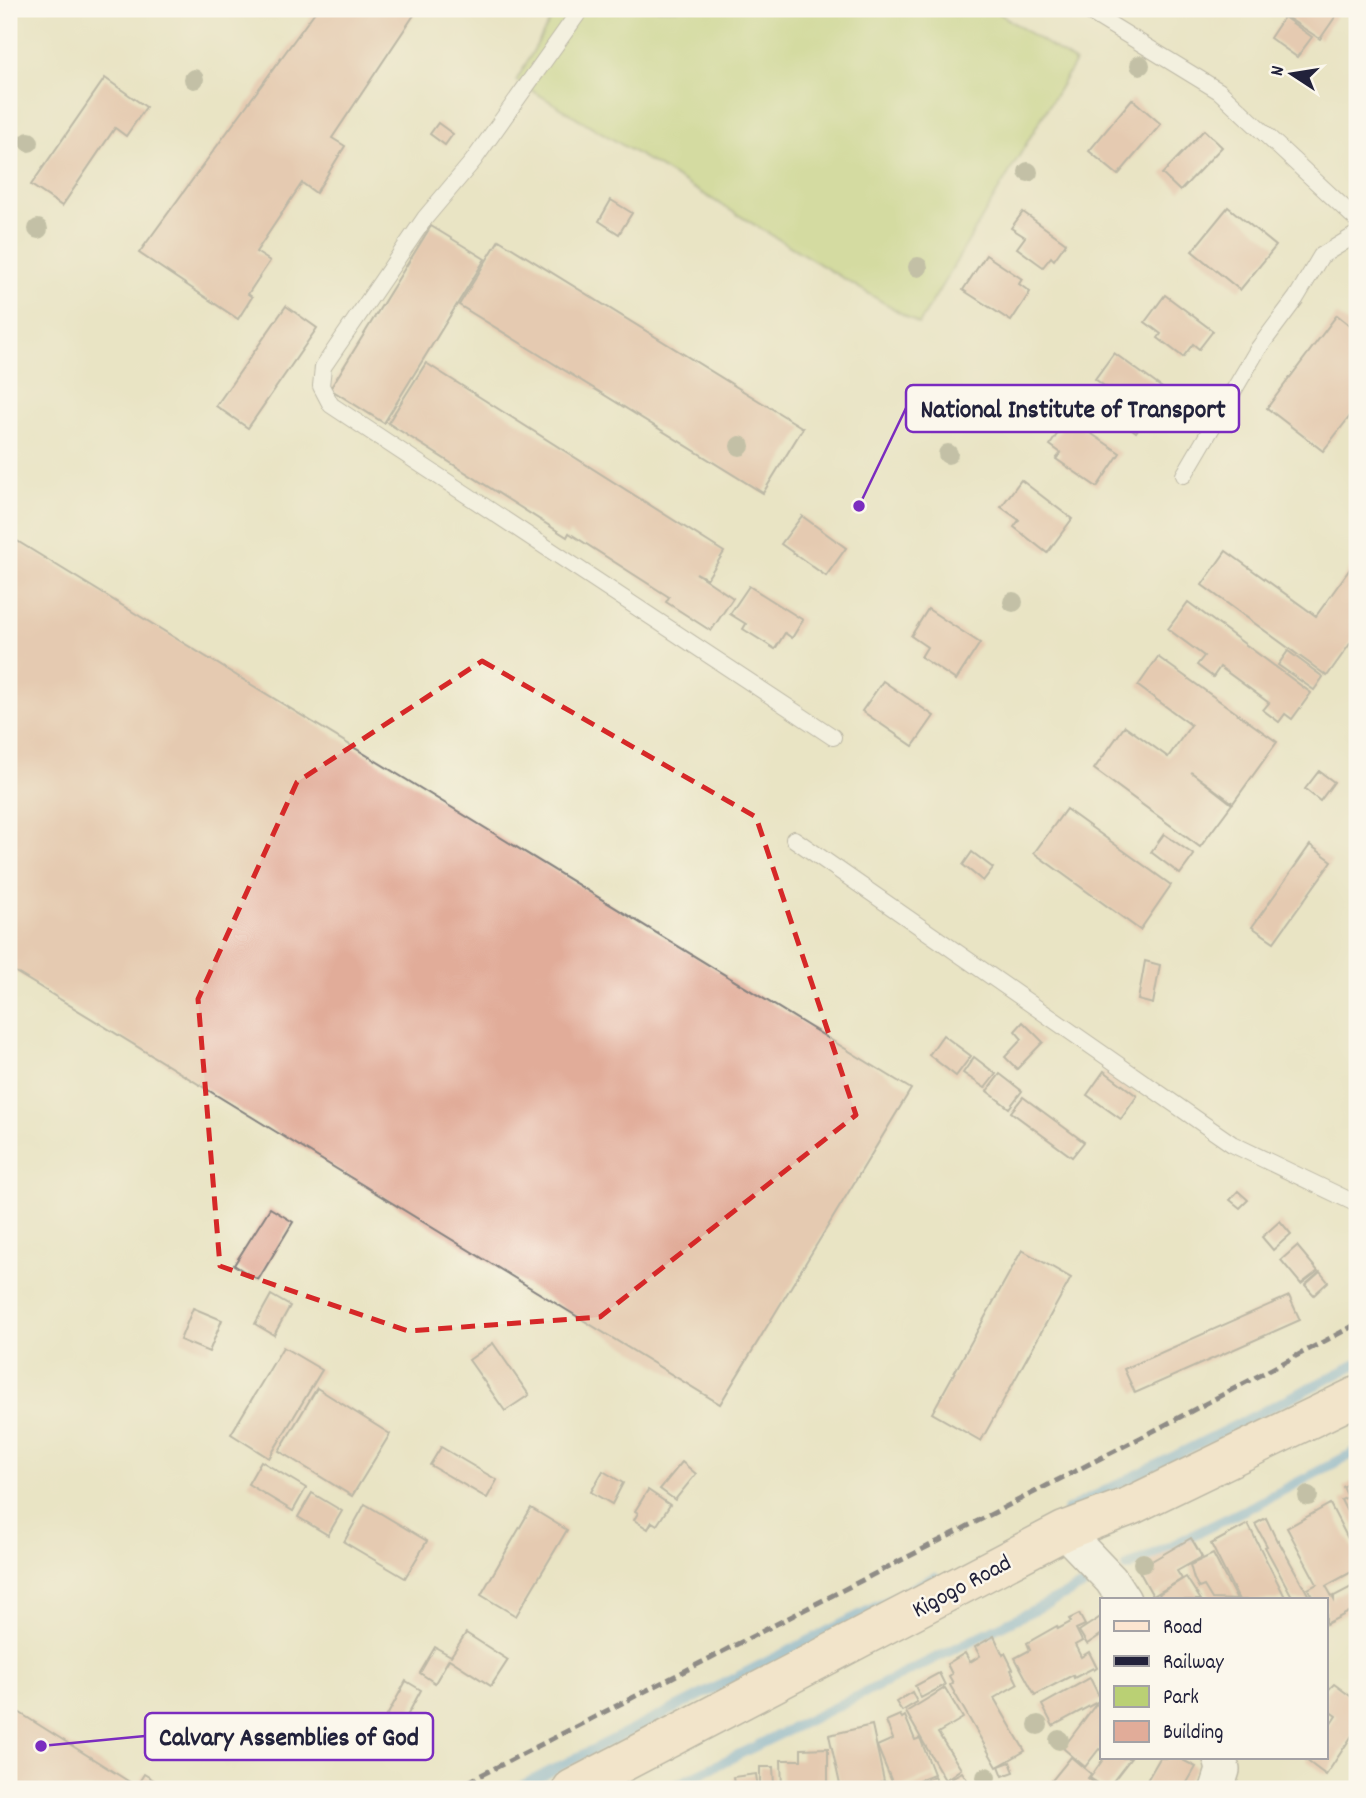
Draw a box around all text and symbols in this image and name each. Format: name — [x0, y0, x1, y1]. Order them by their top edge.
north arrow — [1258, 38, 1328, 108]
text: N — [1265, 64, 1293, 79]
callout: National Institute of Transport — [906, 385, 1239, 432]
text: National Institute of Transport — [920, 393, 1226, 430]
street label: Kigogo Road — [907, 1547, 1018, 1628]
legend — [1100, 1598, 1328, 1759]
text: Road — [1163, 1614, 1202, 1644]
text: Railway — [1163, 1649, 1224, 1679]
text: Park — [1163, 1684, 1199, 1714]
callout: Calvary Assemblies of God — [145, 1713, 433, 1760]
text: Building — [1163, 1719, 1223, 1749]
text: Calvary Assemblies of God — [159, 1721, 419, 1758]

